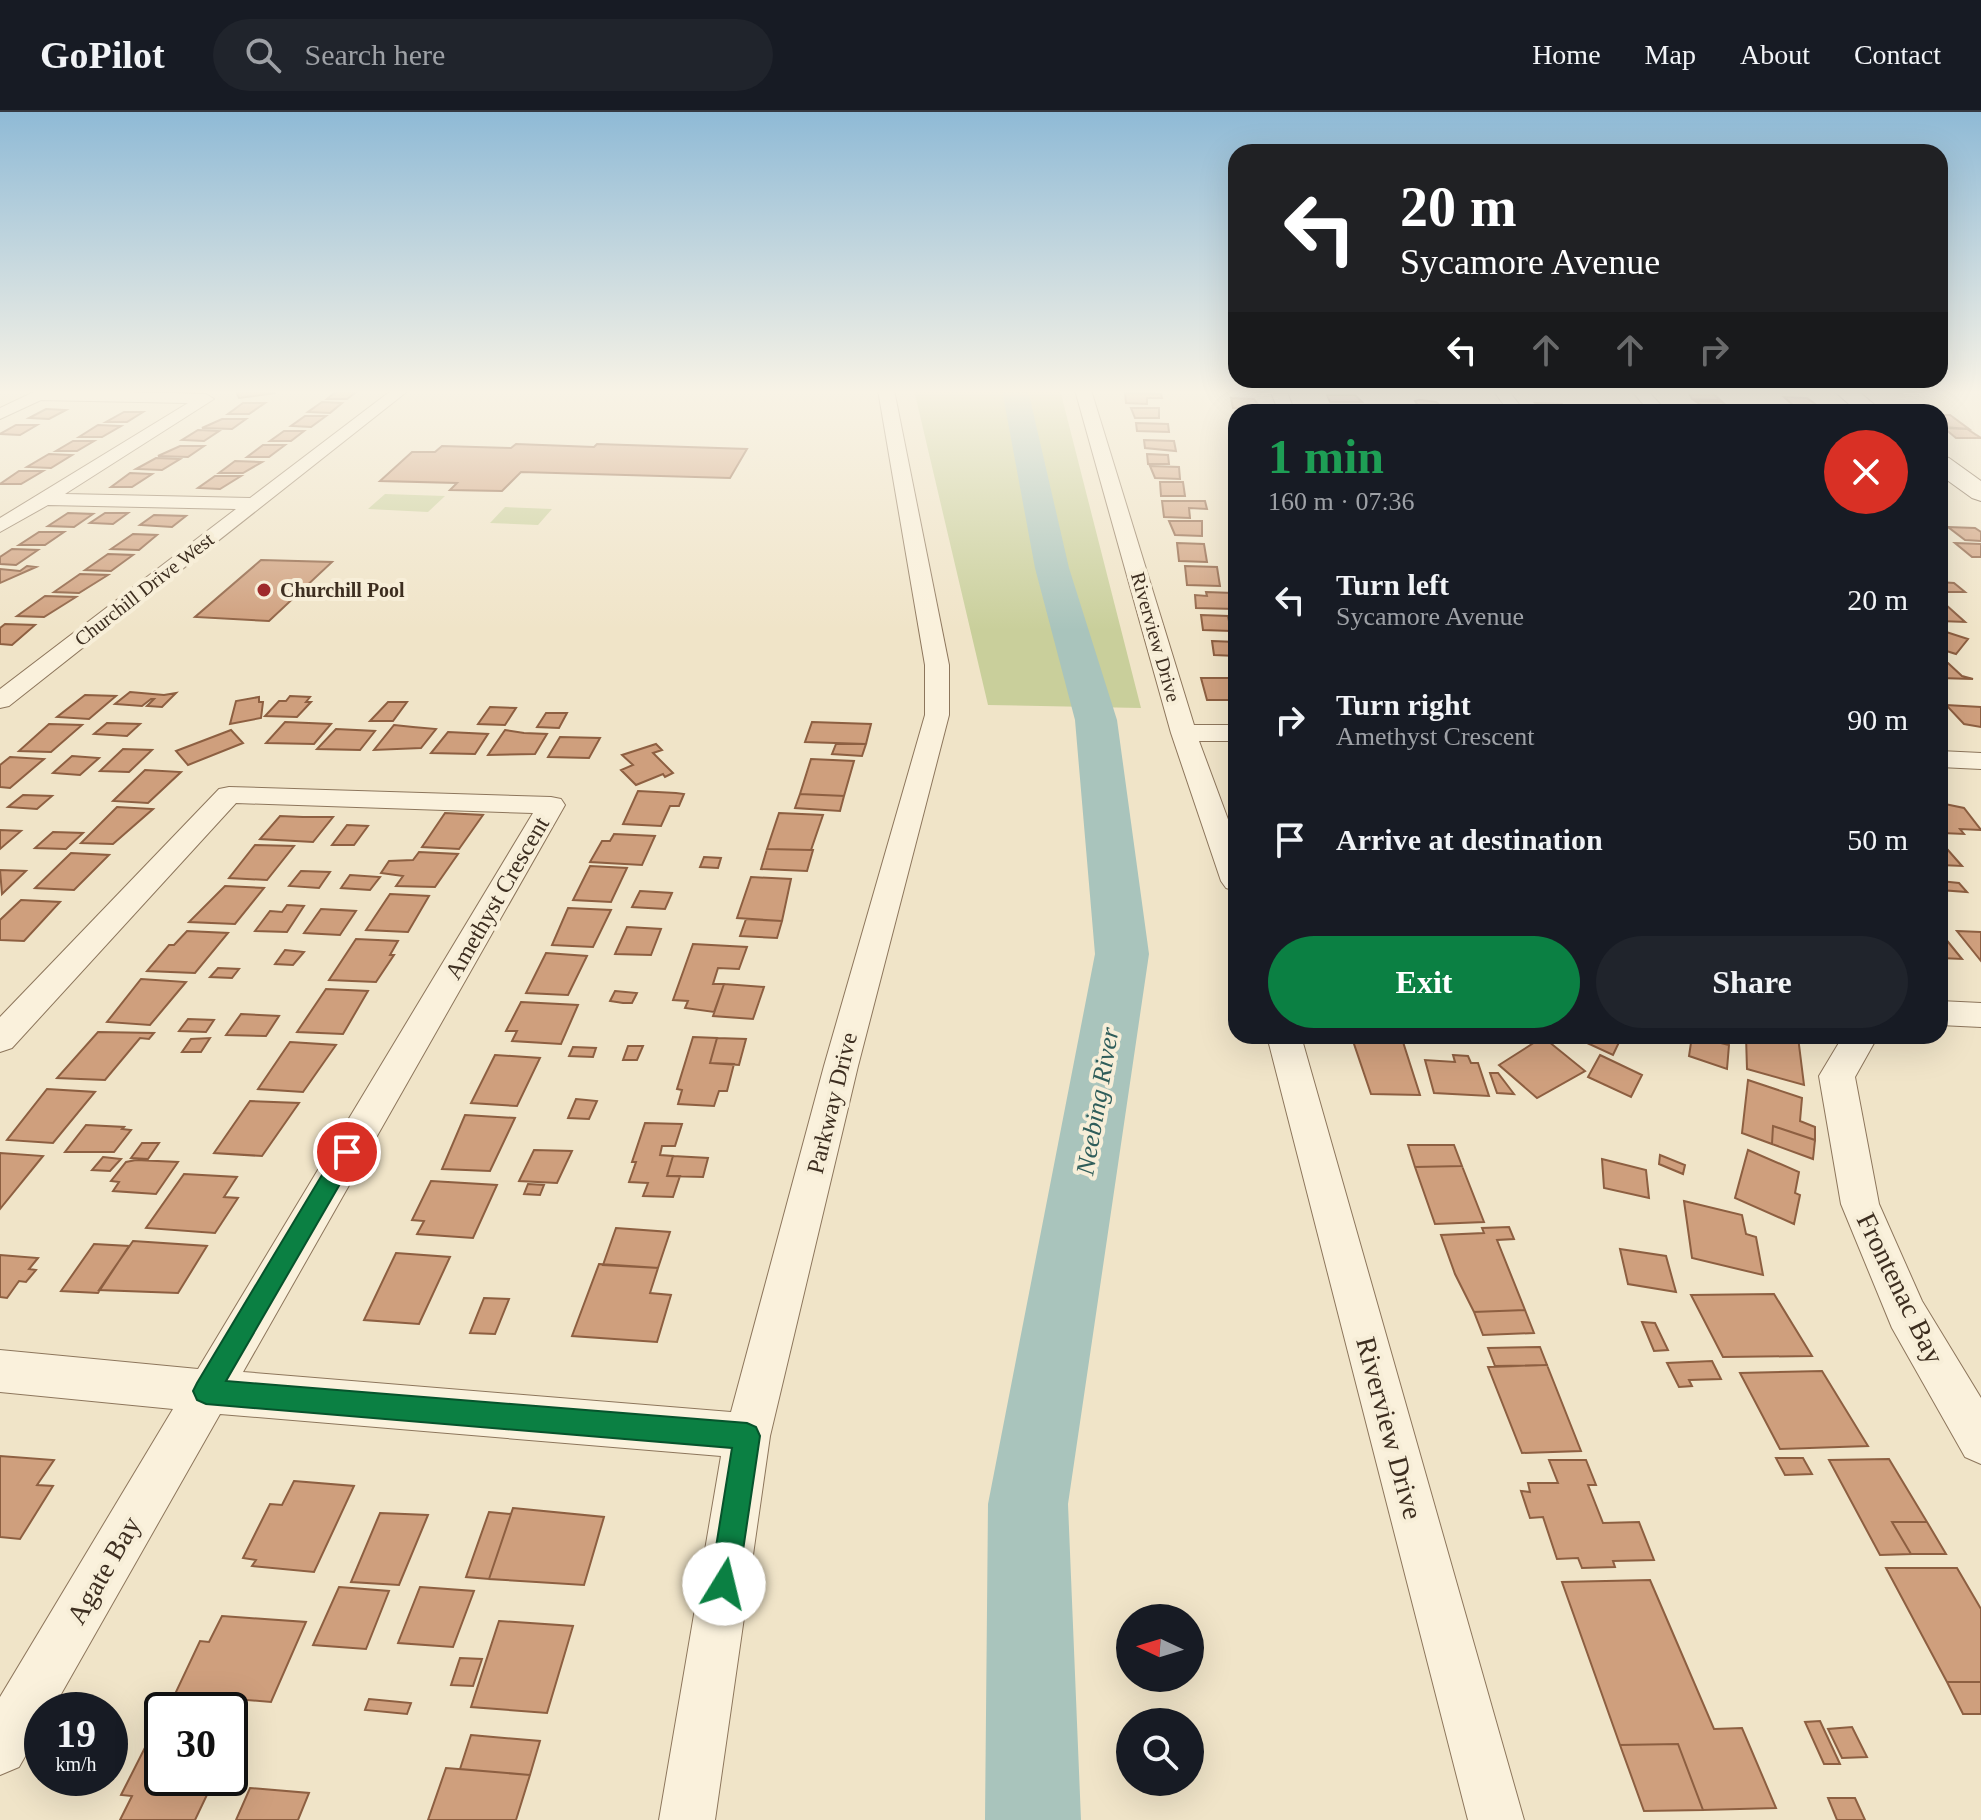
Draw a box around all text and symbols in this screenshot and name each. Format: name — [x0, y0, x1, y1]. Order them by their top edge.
search box — [213, 19, 773, 91]
icon: search — [241, 33, 285, 77]
text: GoPilot — [40, 34, 165, 76]
text: Search here — [305, 38, 445, 71]
text: Home — [1532, 39, 1601, 70]
text: Map — [1645, 39, 1696, 70]
text: About — [1740, 39, 1810, 70]
text: Contact — [1854, 39, 1941, 70]
icon: left — [1268, 176, 1372, 280]
text: 20 m — [1400, 176, 1517, 238]
text: Sycamore Avenue — [1400, 242, 1660, 282]
icon: left — [1440, 328, 1484, 372]
icon: ahead — [1524, 328, 1568, 372]
icon: ahead — [1608, 328, 1652, 372]
icon: right — [1692, 328, 1736, 372]
text: 1 min — [1268, 430, 1384, 483]
button: close — [1824, 430, 1908, 514]
text: 160 m · 07:36 — [1268, 487, 1415, 516]
street label: Churchill Drive West — [70, 528, 218, 650]
text: Turn left — [1336, 568, 1449, 601]
street label: Riverview Drive — [1127, 570, 1185, 704]
icon: left — [1268, 578, 1312, 622]
place label: Churchill Pool — [280, 579, 405, 601]
marker: Churchill Pool — [255, 581, 273, 599]
text: 20 m — [1847, 583, 1908, 616]
text: Sycamore Avenue — [1336, 602, 1524, 631]
text: Turn right — [1336, 688, 1471, 721]
icon: right — [1268, 698, 1312, 742]
text: 90 m — [1847, 703, 1908, 736]
text: Amethyst Crescent — [1336, 722, 1535, 751]
street label: Amethyst Crescent — [440, 812, 554, 984]
icon: arrive — [1268, 818, 1312, 862]
text: Arrive at destination — [1336, 823, 1603, 856]
text: 50 m — [1847, 823, 1908, 856]
button: Exit — [1268, 936, 1580, 1028]
button: Share — [1596, 936, 1908, 1028]
water label: Neebing River — [1070, 1024, 1125, 1178]
street label: Parkway Drive — [802, 1030, 862, 1176]
pin — [313, 1118, 381, 1186]
icon: arrive — [325, 1130, 369, 1174]
street label: Frontenac Bay — [1851, 1208, 1950, 1369]
street label: Riverview Drive — [1350, 1334, 1429, 1523]
street label: Agate Bay — [60, 1511, 147, 1630]
position arrow — [682, 1542, 766, 1626]
north arrow — [1116, 1604, 1204, 1692]
map controls — [1116, 1604, 1204, 1796]
speed limit sign: 30 — [144, 1692, 248, 1796]
button: search — [1116, 1708, 1204, 1796]
text: 19 — [56, 1711, 96, 1756]
text: km/h — [55, 1753, 97, 1775]

